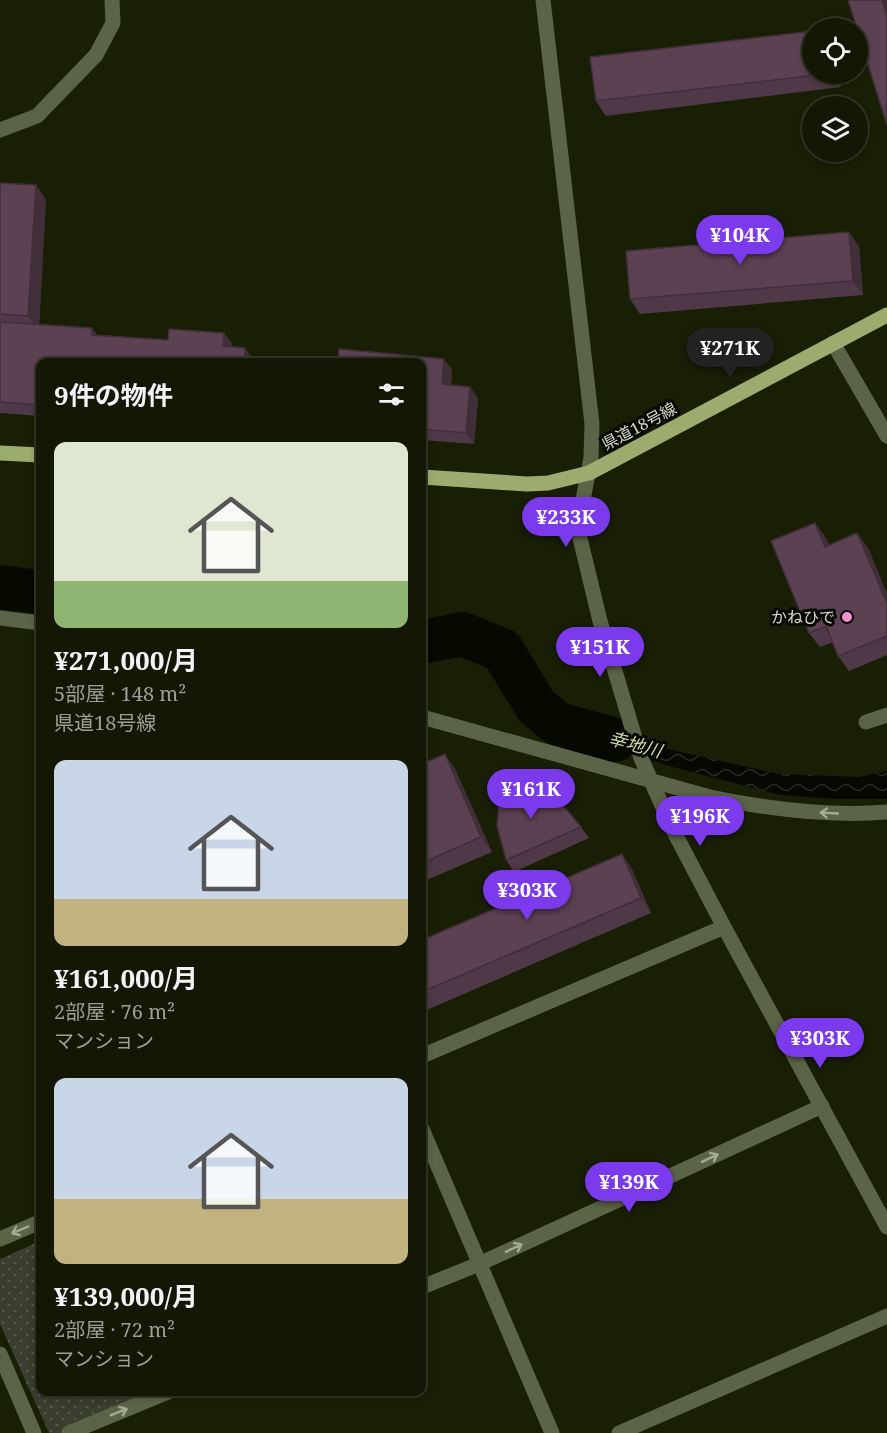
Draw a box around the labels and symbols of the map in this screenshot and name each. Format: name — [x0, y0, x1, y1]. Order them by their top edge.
pin: ¥104K — [698, 215, 782, 266]
pin: ¥271K — [688, 328, 772, 379]
street label: 県道18号線 — [598, 397, 680, 455]
pin: ¥233K — [524, 497, 608, 548]
place label: かねひで — [771, 606, 835, 628]
marker: かねひで — [840, 610, 854, 624]
pin: ¥151K — [558, 627, 642, 678]
water label: 幸地川 — [606, 725, 666, 763]
pin: ¥161K — [489, 769, 573, 820]
pin: ¥196K — [658, 796, 742, 847]
one-way arrow — [819, 808, 839, 819]
pin: ¥303K — [485, 870, 569, 921]
pin: ¥303K — [778, 1018, 862, 1069]
one-way arrow — [701, 1151, 719, 1163]
pin: ¥139K — [587, 1162, 671, 1213]
one-way arrow — [12, 1225, 30, 1236]
one-way arrow — [504, 1241, 522, 1253]
one-way arrow — [109, 1406, 127, 1418]

